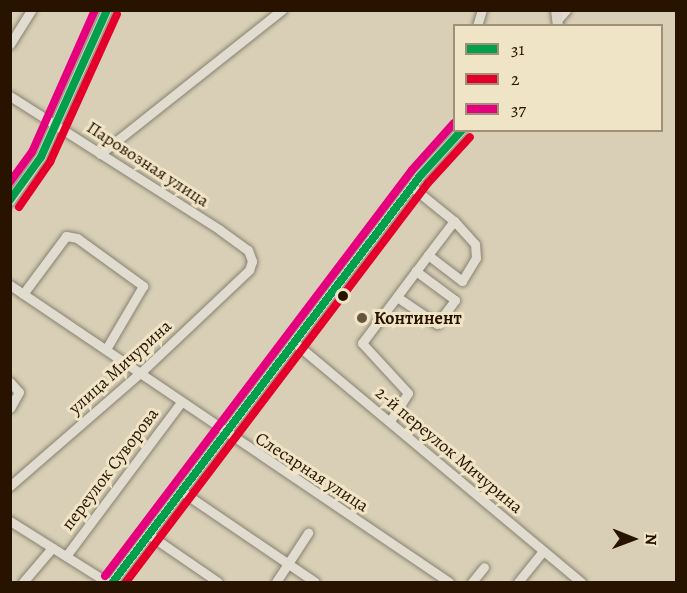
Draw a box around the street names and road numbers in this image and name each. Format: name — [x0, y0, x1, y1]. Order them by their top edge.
street label: Паровозная улица — [83, 116, 213, 212]
street label: улица Мичурина — [64, 315, 176, 419]
street label: 2-й переулок Мичурина — [371, 382, 527, 518]
street label: переулок Суворова — [57, 404, 163, 534]
street label: Слесарная улица — [251, 427, 373, 517]

